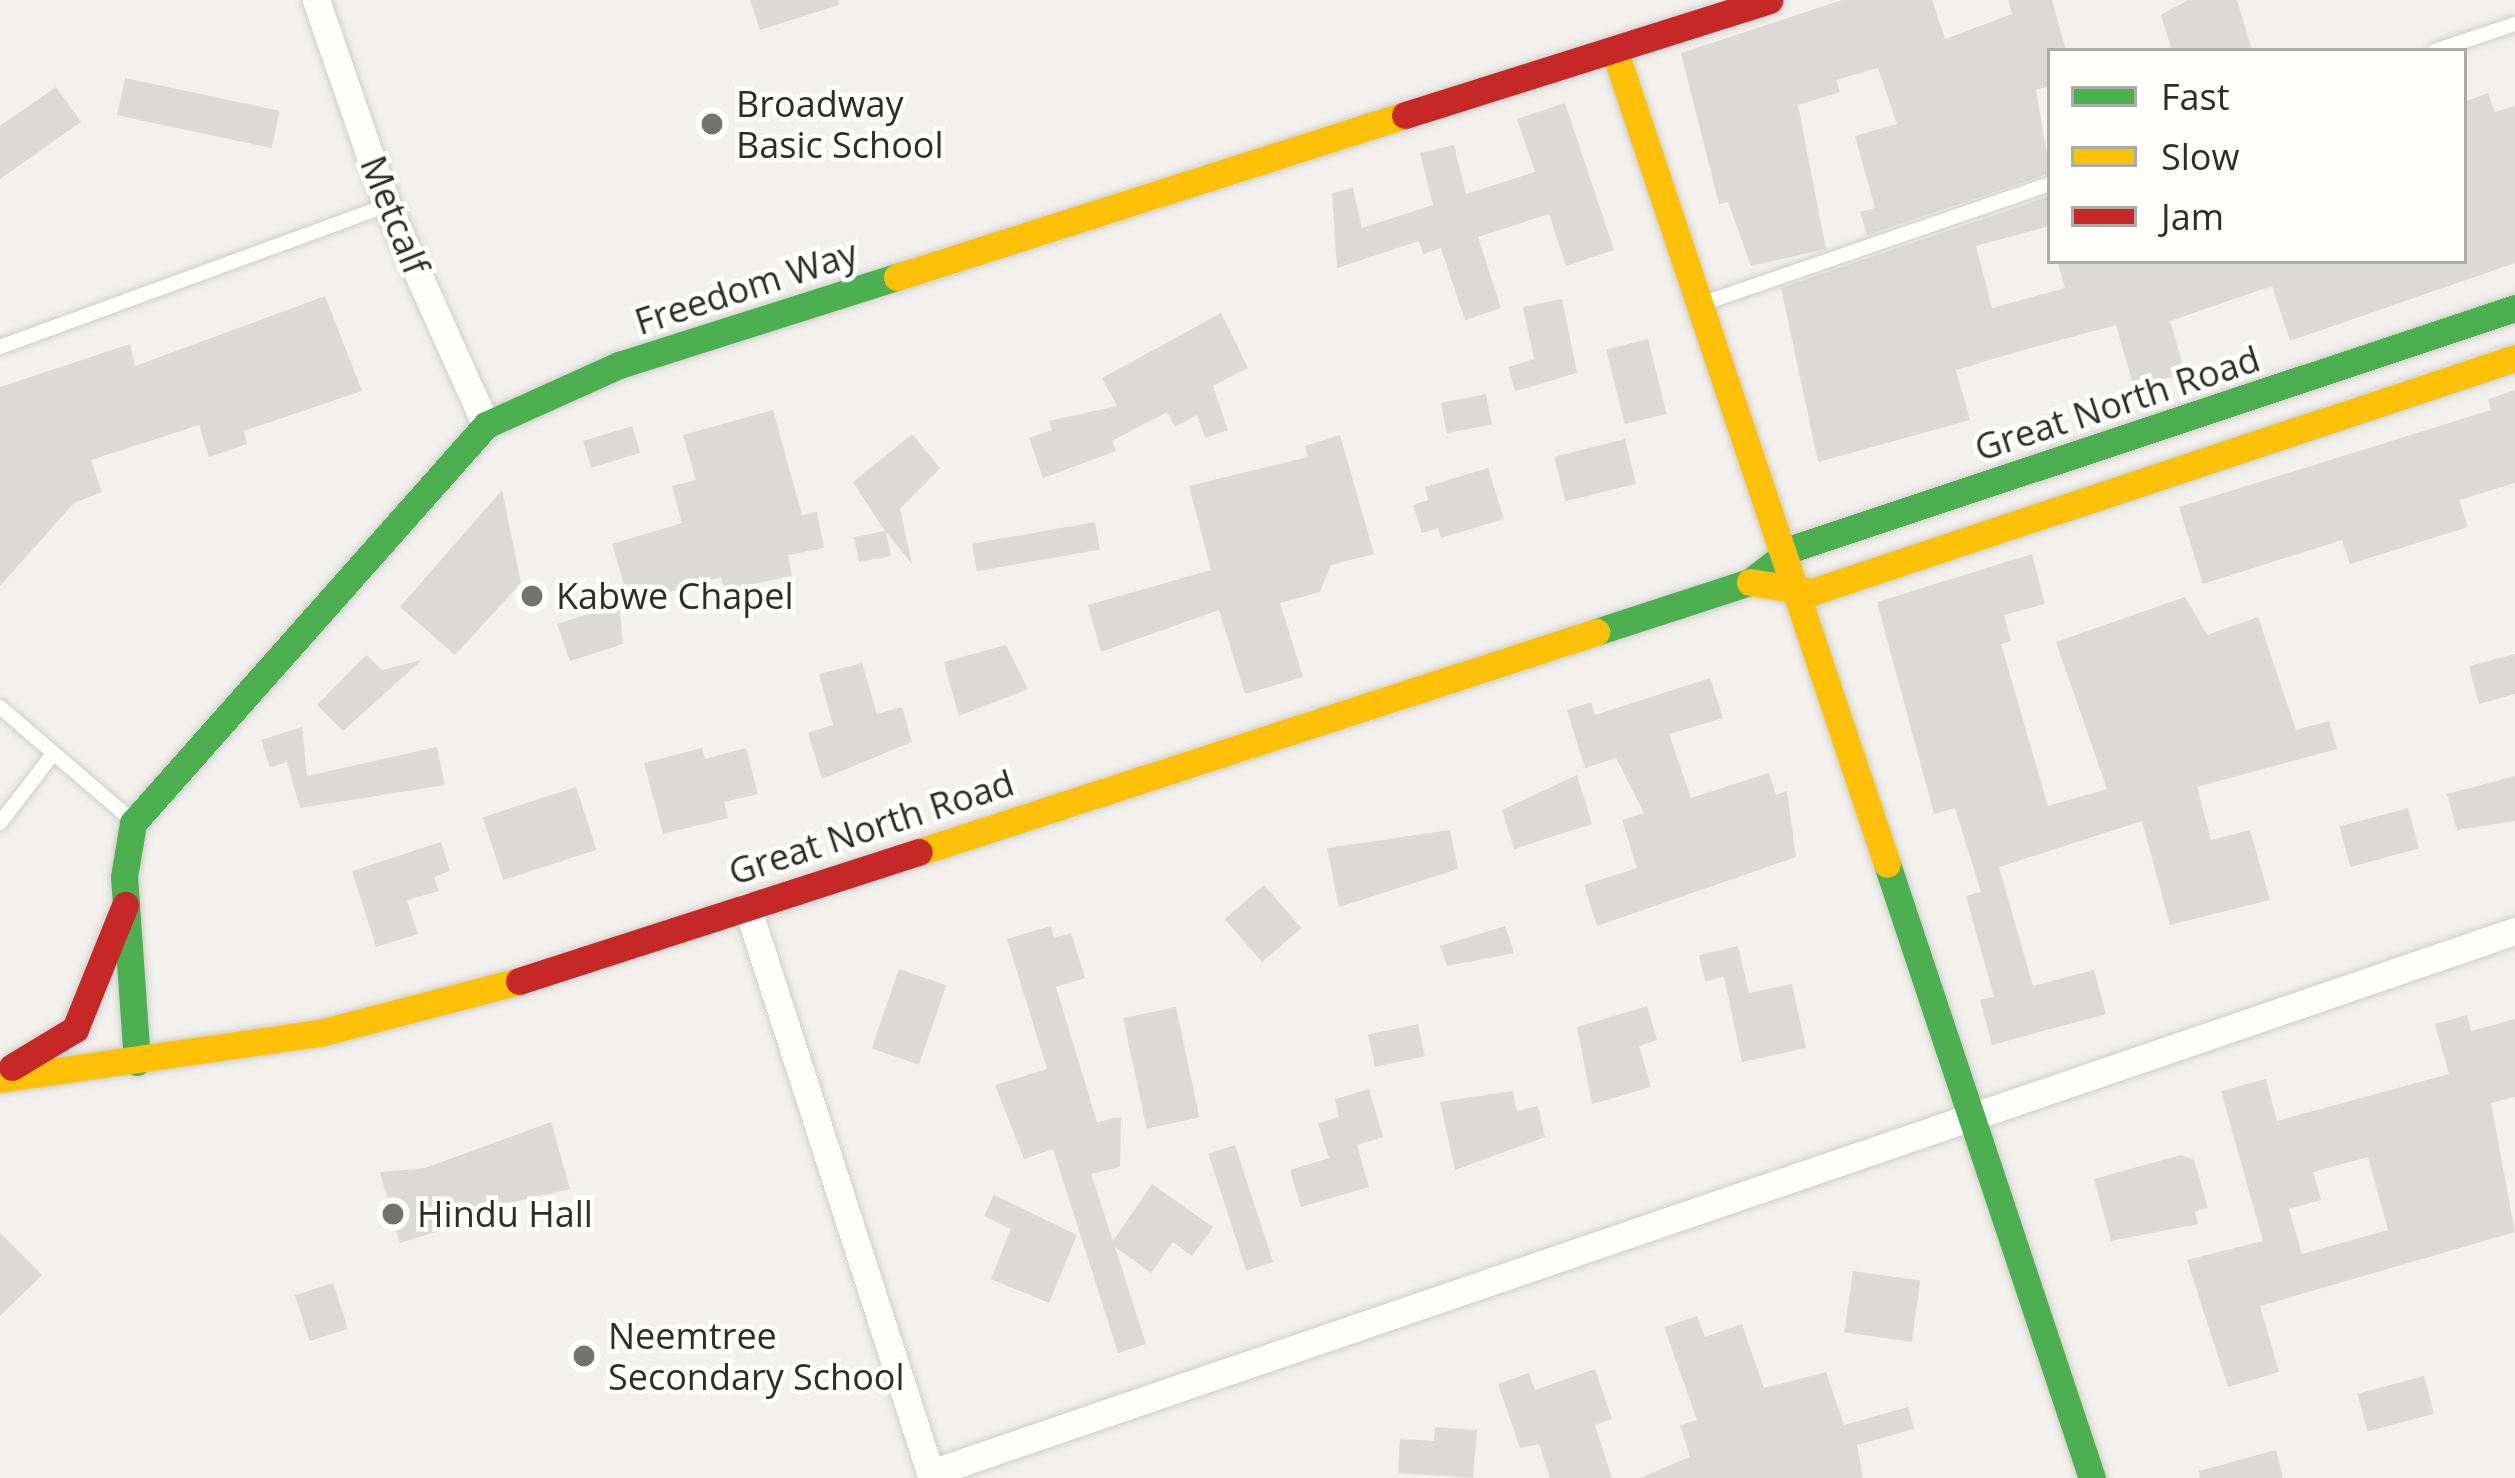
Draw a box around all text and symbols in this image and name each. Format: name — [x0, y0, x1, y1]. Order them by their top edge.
legend — [2047, 48, 2467, 264]
text: Fast — [2161, 72, 2230, 121]
place label: Broadway Basic School — [736, 81, 944, 166]
marker: Broadway Basic School — [699, 111, 725, 137]
text: Slow — [2161, 132, 2239, 181]
street label: Metcalf — [352, 149, 438, 281]
text: Jam — [2161, 192, 2224, 241]
street label: Freedom Way — [629, 231, 863, 343]
street label: Great North Road — [1969, 337, 2265, 469]
place label: Kabwe Chapel — [556, 574, 794, 618]
marker: Kabwe Chapel — [519, 583, 545, 609]
street label: Great North Road — [723, 761, 1019, 893]
place label: Hindu Hall — [417, 1192, 593, 1236]
marker: Hindu Hall — [380, 1201, 406, 1227]
place label: Neemtree Secondary School — [608, 1313, 905, 1398]
marker: Neemtree Secondary School — [571, 1343, 597, 1369]

